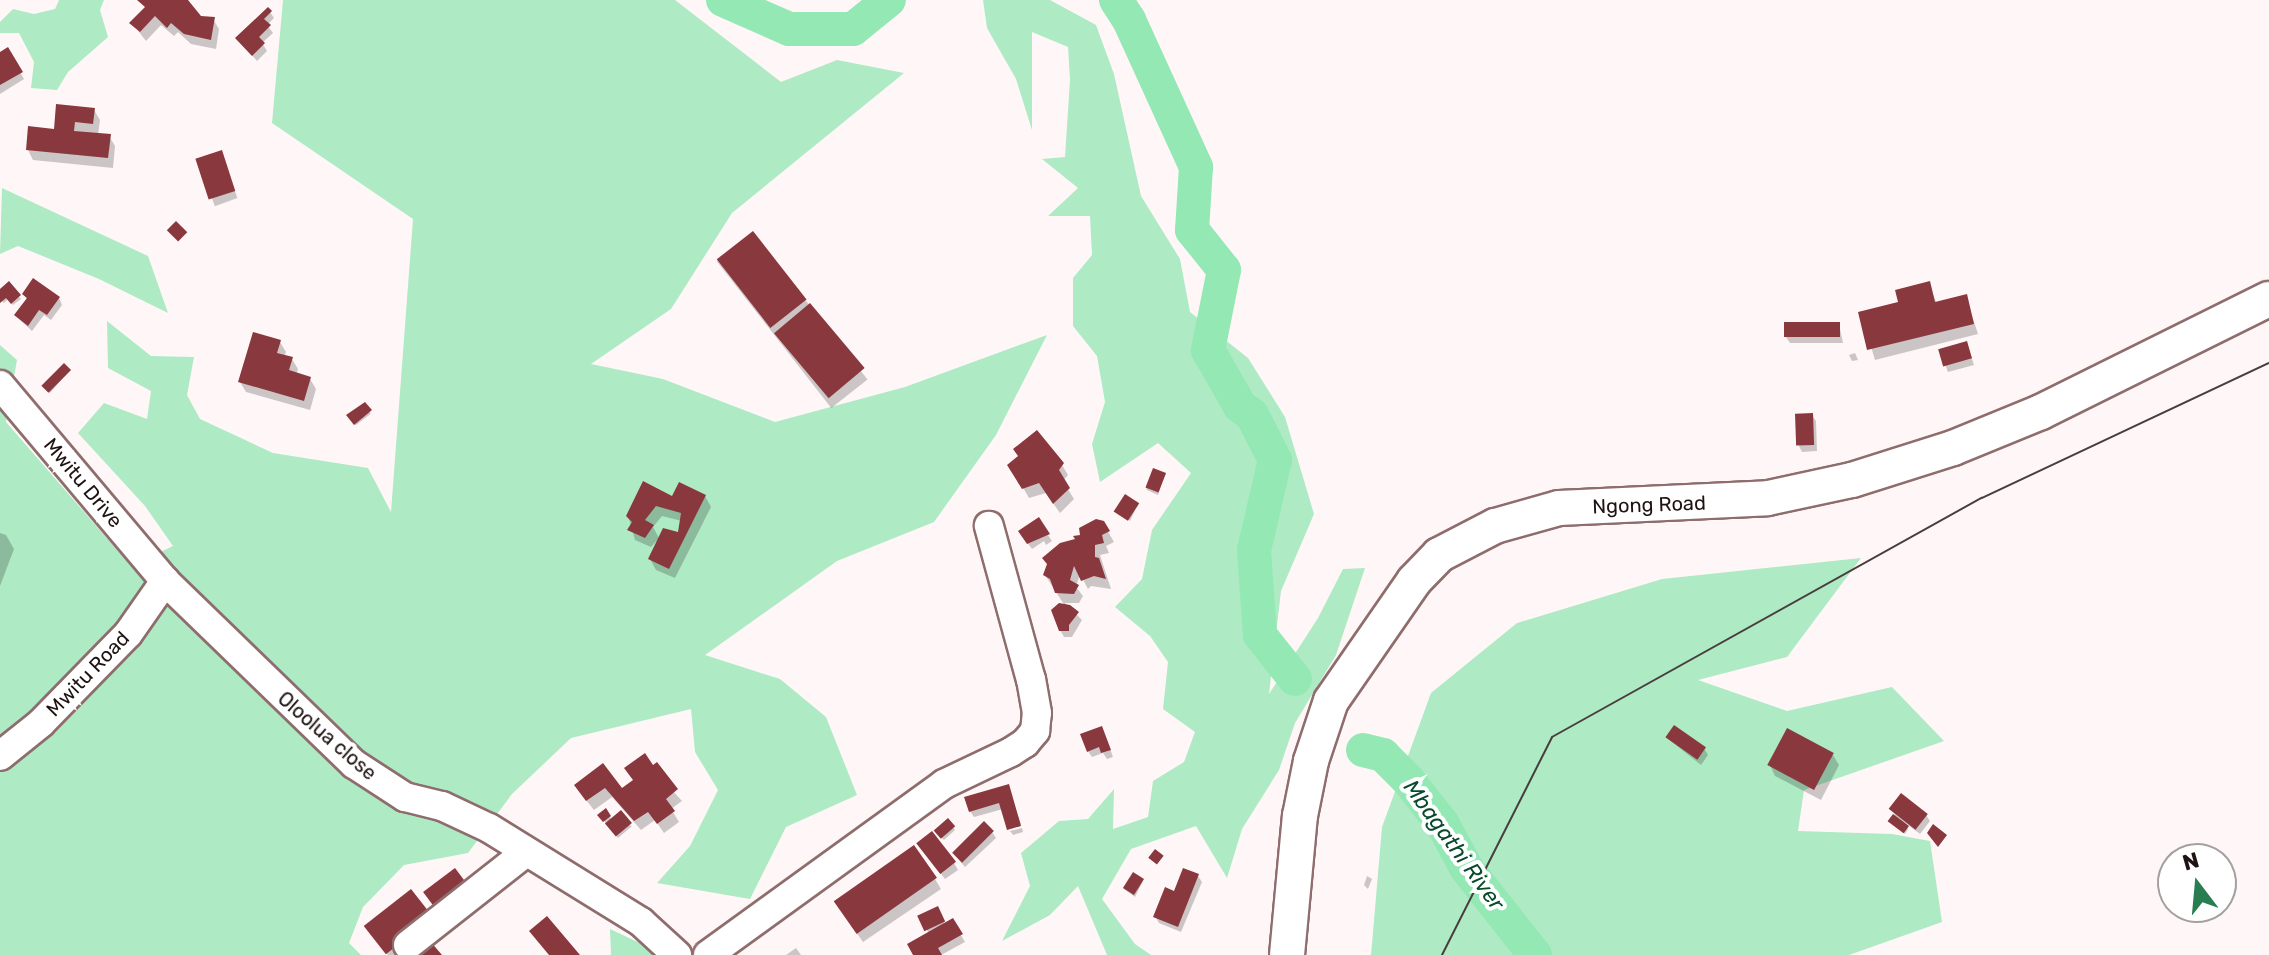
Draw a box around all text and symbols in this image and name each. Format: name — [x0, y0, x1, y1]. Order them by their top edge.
street label: Mwitu Drive — [39, 433, 127, 533]
street label: Ngong Road — [1592, 491, 1706, 519]
street label: Mwitu Road — [42, 626, 134, 722]
street label: Oloolua close — [273, 687, 381, 785]
water label: Mbagathi River — [1398, 775, 1510, 915]
north arrow — [2157, 843, 2237, 923]
text: N — [2179, 846, 2202, 877]

